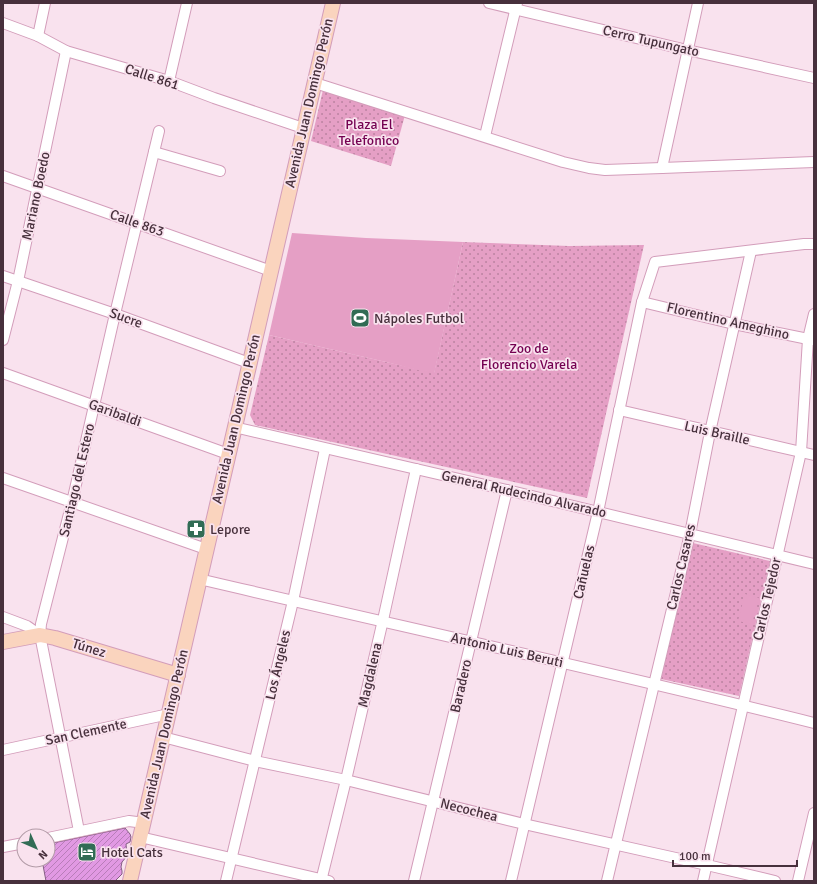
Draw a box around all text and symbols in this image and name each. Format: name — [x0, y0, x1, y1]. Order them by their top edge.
street label: Avenida Juan Domingo Perón — [281, 17, 337, 189]
street label: Cerro Tupungato — [601, 22, 701, 60]
street label: Calle 861 — [123, 60, 181, 94]
park label: Plaza El Telefonico — [339, 116, 399, 149]
street label: Mariano Boedo — [18, 150, 54, 242]
street label: Calle 863 — [108, 206, 166, 240]
street label: Florentino Ameghino — [665, 299, 791, 343]
street label: Sucre — [107, 304, 145, 332]
sports icon: Nápoles Futbol — [349, 307, 371, 329]
place label: Nápoles Futbol — [374, 310, 464, 327]
street label: Avenida Juan Domingo Perón — [208, 333, 264, 505]
park label: Zoo de Florencio Varela — [481, 340, 577, 373]
street label: Garibaldi — [86, 396, 144, 430]
street label: Luis Braille — [683, 417, 751, 449]
street label: Santiago del Estero — [56, 422, 98, 538]
street label: General Rudecindo Alvarado — [440, 467, 608, 521]
pharmacy icon: Lepore — [185, 518, 207, 540]
place label: Lepore — [210, 521, 251, 538]
street label: Carlos Casares — [663, 522, 699, 612]
street label: Cañuelas — [570, 543, 598, 601]
street label: Carlos Tejedor — [749, 555, 785, 642]
street label: Los Ángeles — [262, 628, 294, 702]
street label: Antonio Luis Beruti — [449, 629, 565, 671]
street label: Túnez — [70, 635, 108, 661]
street label: Magdalena — [354, 641, 386, 709]
street label: Avenida Juan Domingo Perón — [136, 648, 192, 820]
street label: Baradero — [447, 658, 475, 714]
street label: San Clemente — [44, 715, 128, 749]
street label: Necochea — [438, 795, 500, 825]
north arrow — [16, 828, 56, 868]
hotel icon: Hotel Cats — [76, 841, 98, 863]
scale bar — [673, 842, 797, 868]
place label: Hotel Cats — [101, 844, 163, 861]
text: N — [35, 847, 50, 862]
text: 100 m — [679, 849, 711, 864]

